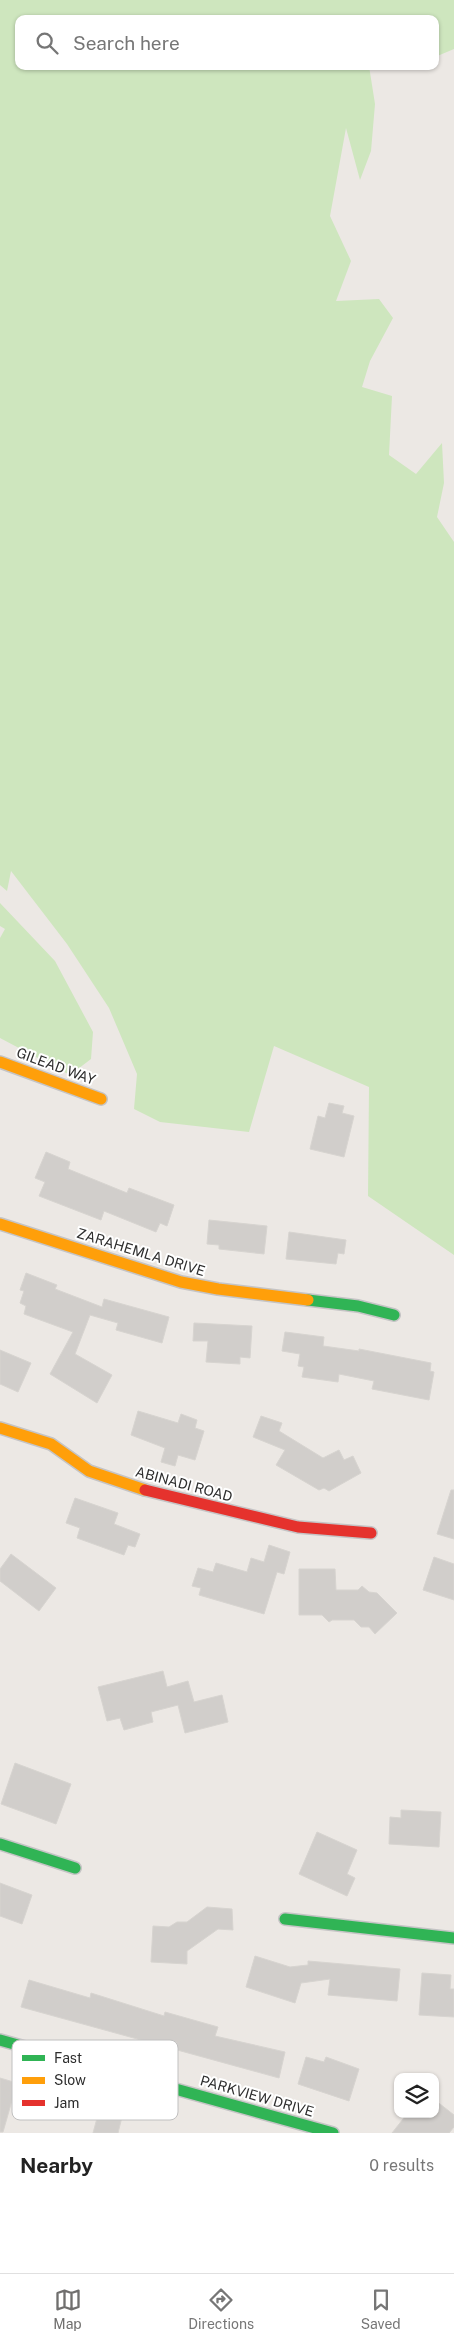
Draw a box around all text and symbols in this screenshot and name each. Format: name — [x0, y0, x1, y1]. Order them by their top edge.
search box — [15, 15, 439, 70]
icon: search — [33, 29, 61, 57]
text: Search here — [73, 32, 180, 54]
street label: GILEAD WAY — [14, 1044, 98, 1088]
street label: ZARAHEMLA DRIVE — [75, 1225, 207, 1279]
street label: ABINADI ROAD — [134, 1463, 234, 1505]
legend — [12, 2040, 178, 2120]
text: Fast — [54, 2050, 82, 2066]
text: Slow — [54, 2072, 86, 2088]
street label: PARKVIEW DRIVE — [198, 2072, 316, 2120]
map controls — [394, 2073, 439, 2118]
button: layers — [394, 2073, 439, 2118]
text: Jam — [54, 2095, 79, 2111]
text: Nearby — [20, 2153, 93, 2178]
text: 0 results — [369, 2156, 434, 2175]
tab: Map — [53, 2286, 82, 2332]
tab: Directions — [188, 2286, 254, 2332]
tab: Saved — [361, 2286, 401, 2332]

